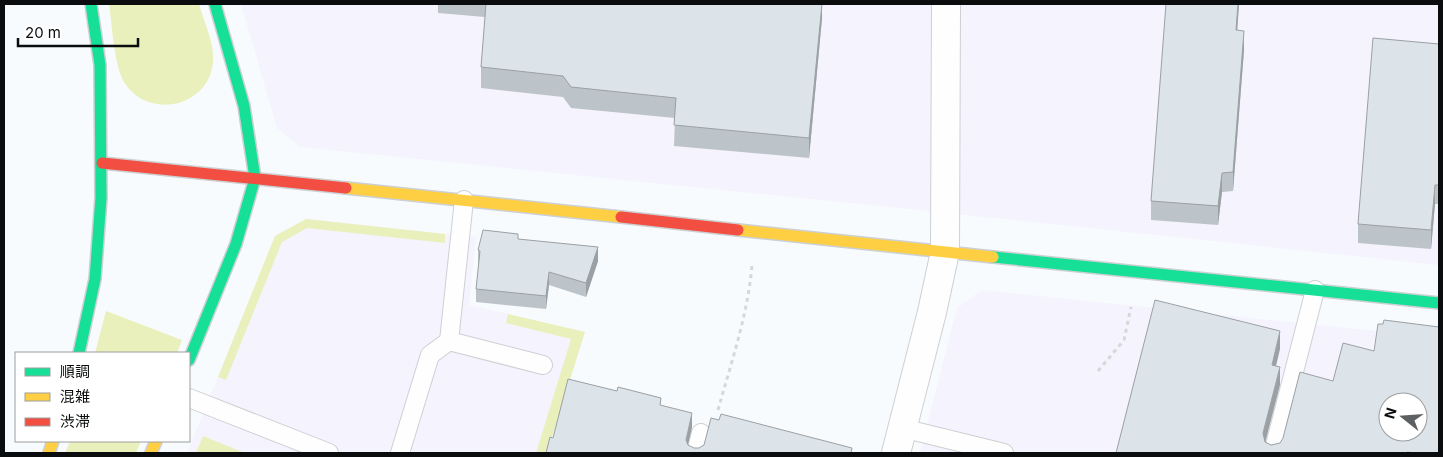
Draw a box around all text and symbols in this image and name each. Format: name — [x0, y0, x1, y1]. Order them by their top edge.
scale bar — [18, 15, 138, 47]
text: 20 m — [25, 23, 61, 42]
legend — [15, 352, 190, 442]
text: 順調 — [60, 362, 90, 381]
text: 混雑 — [60, 387, 90, 406]
north arrow — [1378, 392, 1428, 442]
text: N — [1380, 405, 1400, 421]
text: 渋滞 — [60, 412, 90, 431]

